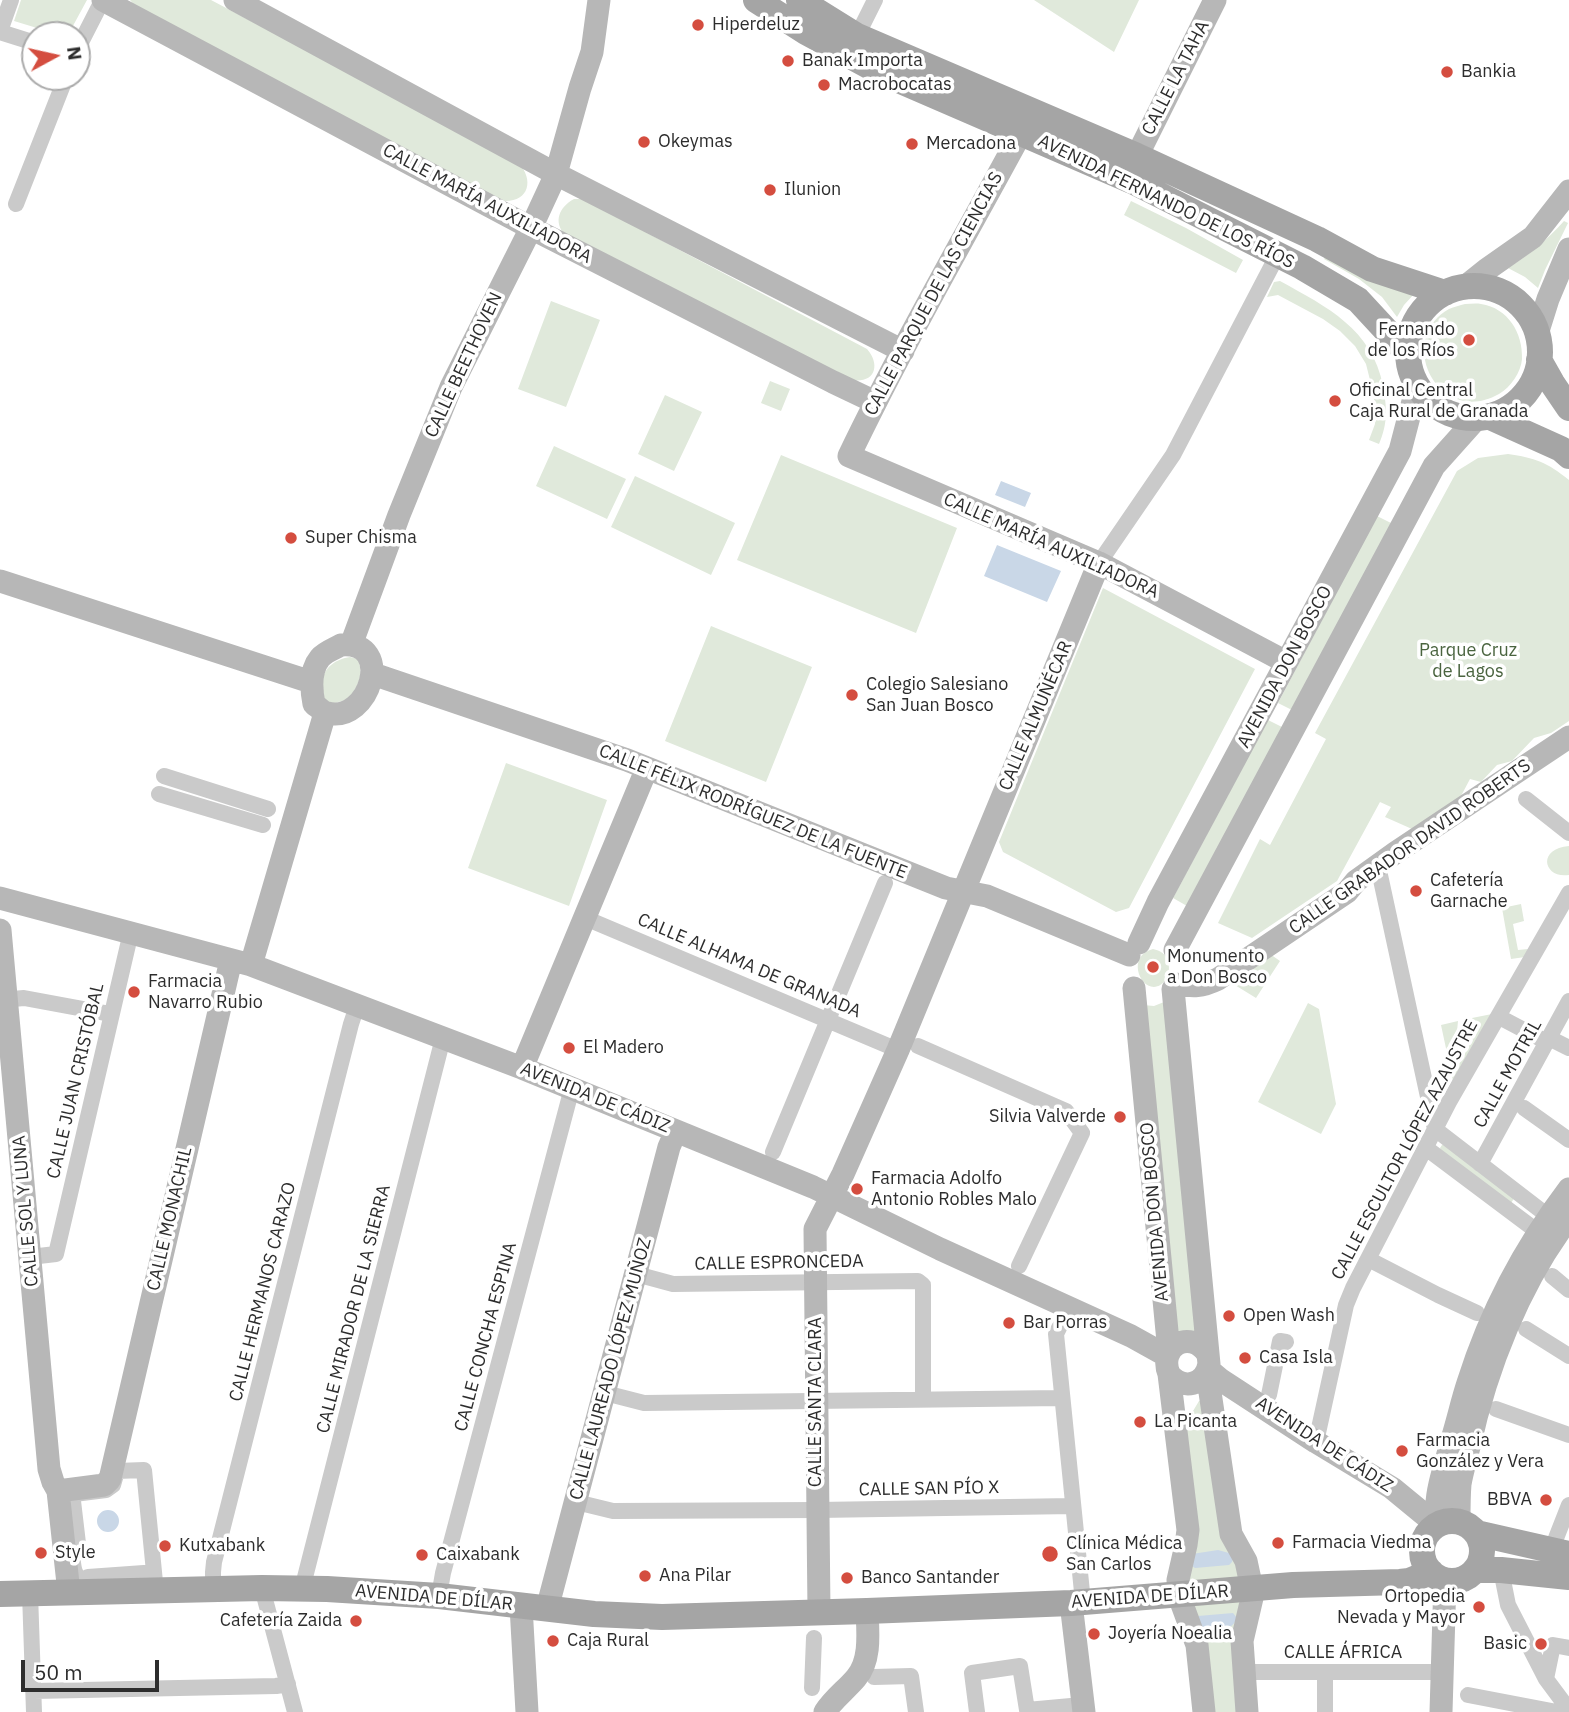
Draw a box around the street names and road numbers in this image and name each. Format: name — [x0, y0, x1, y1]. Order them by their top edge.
street label: CALLE LA TAHA — [1138, 17, 1214, 139]
street label: AVENIDA FERNANDO DE LOS RÍOS — [1034, 130, 1298, 274]
street label: CALLE MARÍA AUXILIADORA — [379, 140, 595, 268]
street label: CALLE PARQUE DE LAS CIENCIAS — [860, 169, 1008, 419]
street label: CALLE BEETHOVEN — [421, 289, 507, 441]
street label: CALLE MARÍA AUXILIADORA — [940, 489, 1162, 603]
street label: AVENIDA DON BOSCO — [1233, 582, 1337, 752]
street label: CALLE ALMUÑÉCAR — [995, 638, 1077, 794]
street label: CALLE FÉLIX RODRÍGUEZ DE LA FUENTE — [596, 740, 910, 884]
street label: CALLE GRABADOR DAVID ROBERTS — [1285, 755, 1535, 939]
street label: CALLE ALHAMA DE GRANADA — [634, 909, 864, 1023]
street label: CALLE JUAN CRISTÓBAL — [43, 981, 109, 1181]
street label: CALLE ESCULTOR LÓPEZ AZAUSTRE — [1327, 1016, 1483, 1284]
street label: CALLE MOTRIL — [1469, 1016, 1547, 1132]
street label: AVENIDA DE CÁDIZ — [517, 1058, 673, 1138]
street label: AVENIDA DON BOSCO — [1136, 1121, 1174, 1303]
street label: CALLE SOL Y LUNA — [9, 1134, 43, 1288]
street label: CALLE MONACHIL — [143, 1145, 197, 1293]
street label: CALLE HERMANOS CARAZO — [225, 1180, 301, 1404]
street label: CALLE MIRADOR DE LA SIERRA — [313, 1182, 395, 1436]
street label: CALLE LAUREADO LÓPEZ MUÑOZ — [566, 1235, 656, 1503]
street label: CALLE CONCHA ESPINA — [450, 1240, 522, 1434]
street label: CALLE ESPRONCEDA — [694, 1251, 864, 1275]
street label: CALLE SANTA CLARA — [805, 1317, 827, 1487]
street label: AVENIDA DE CÁDIZ — [1251, 1393, 1397, 1497]
street label: CALLE SAN PÍO X — [859, 1477, 999, 1501]
street label: AVENIDA DE DÍLAR — [354, 1580, 514, 1616]
street label: AVENIDA DE DÍLAR — [1070, 1581, 1230, 1613]
street label: CALLE ÁFRICA — [1284, 1642, 1402, 1664]

